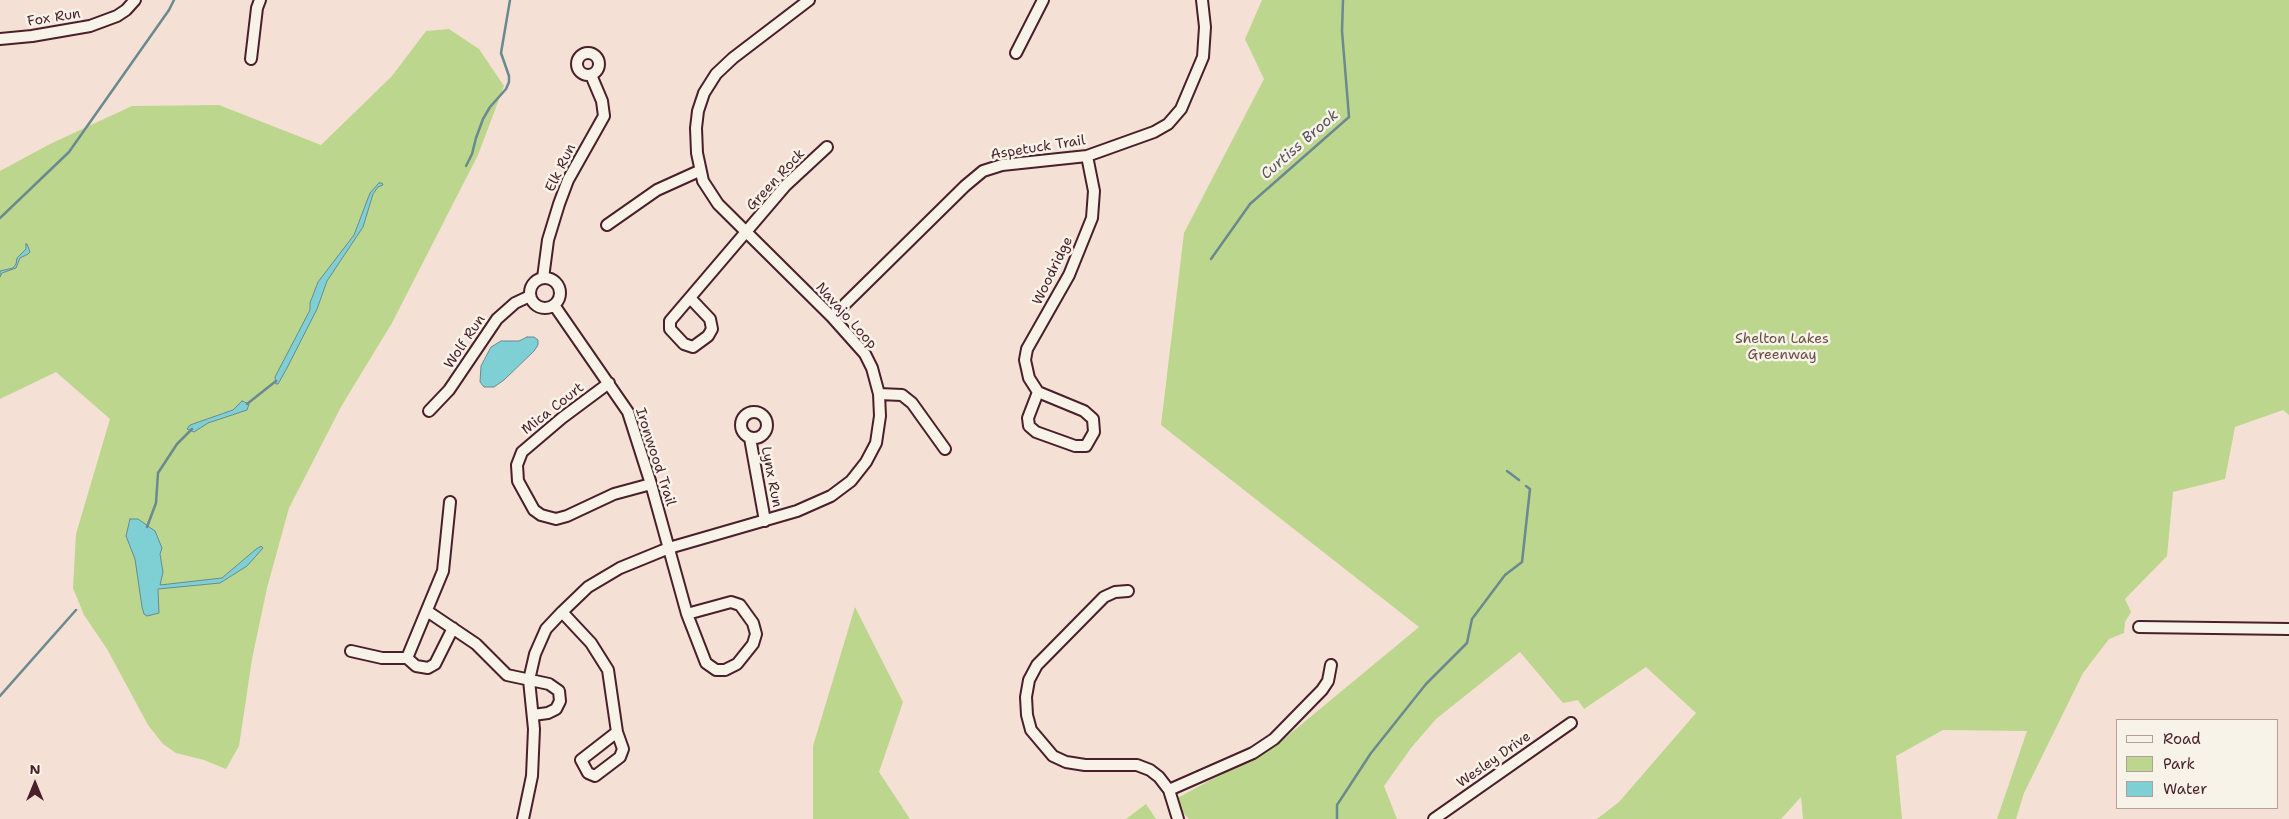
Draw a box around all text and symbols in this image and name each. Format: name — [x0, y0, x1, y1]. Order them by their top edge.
street label: Fox Run — [26, 6, 82, 30]
water label: Curtiss Brook — [1257, 106, 1343, 184]
street label: Aspetuck Trail — [989, 132, 1087, 164]
street label: Elk Run — [542, 141, 580, 195]
street label: Green Rock — [743, 146, 809, 214]
street label: Woodridge — [1029, 234, 1077, 308]
street label: Navajo Loop — [812, 279, 880, 353]
street label: Wolf Run — [441, 312, 489, 372]
park label: Shelton Lakes Greenway — [1735, 331, 1829, 364]
street label: Mica Court — [518, 379, 588, 439]
street label: Ironwood Trail — [631, 406, 679, 508]
street label: Lynx Run — [757, 445, 785, 509]
legend — [2116, 719, 2279, 809]
street label: Wesley Drive — [1454, 728, 1534, 792]
text: Road — [2163, 729, 2201, 749]
text: Park — [2163, 754, 2195, 774]
north arrow — [10, 759, 60, 809]
text: N — [29, 760, 41, 778]
text: Water — [2163, 779, 2207, 799]

